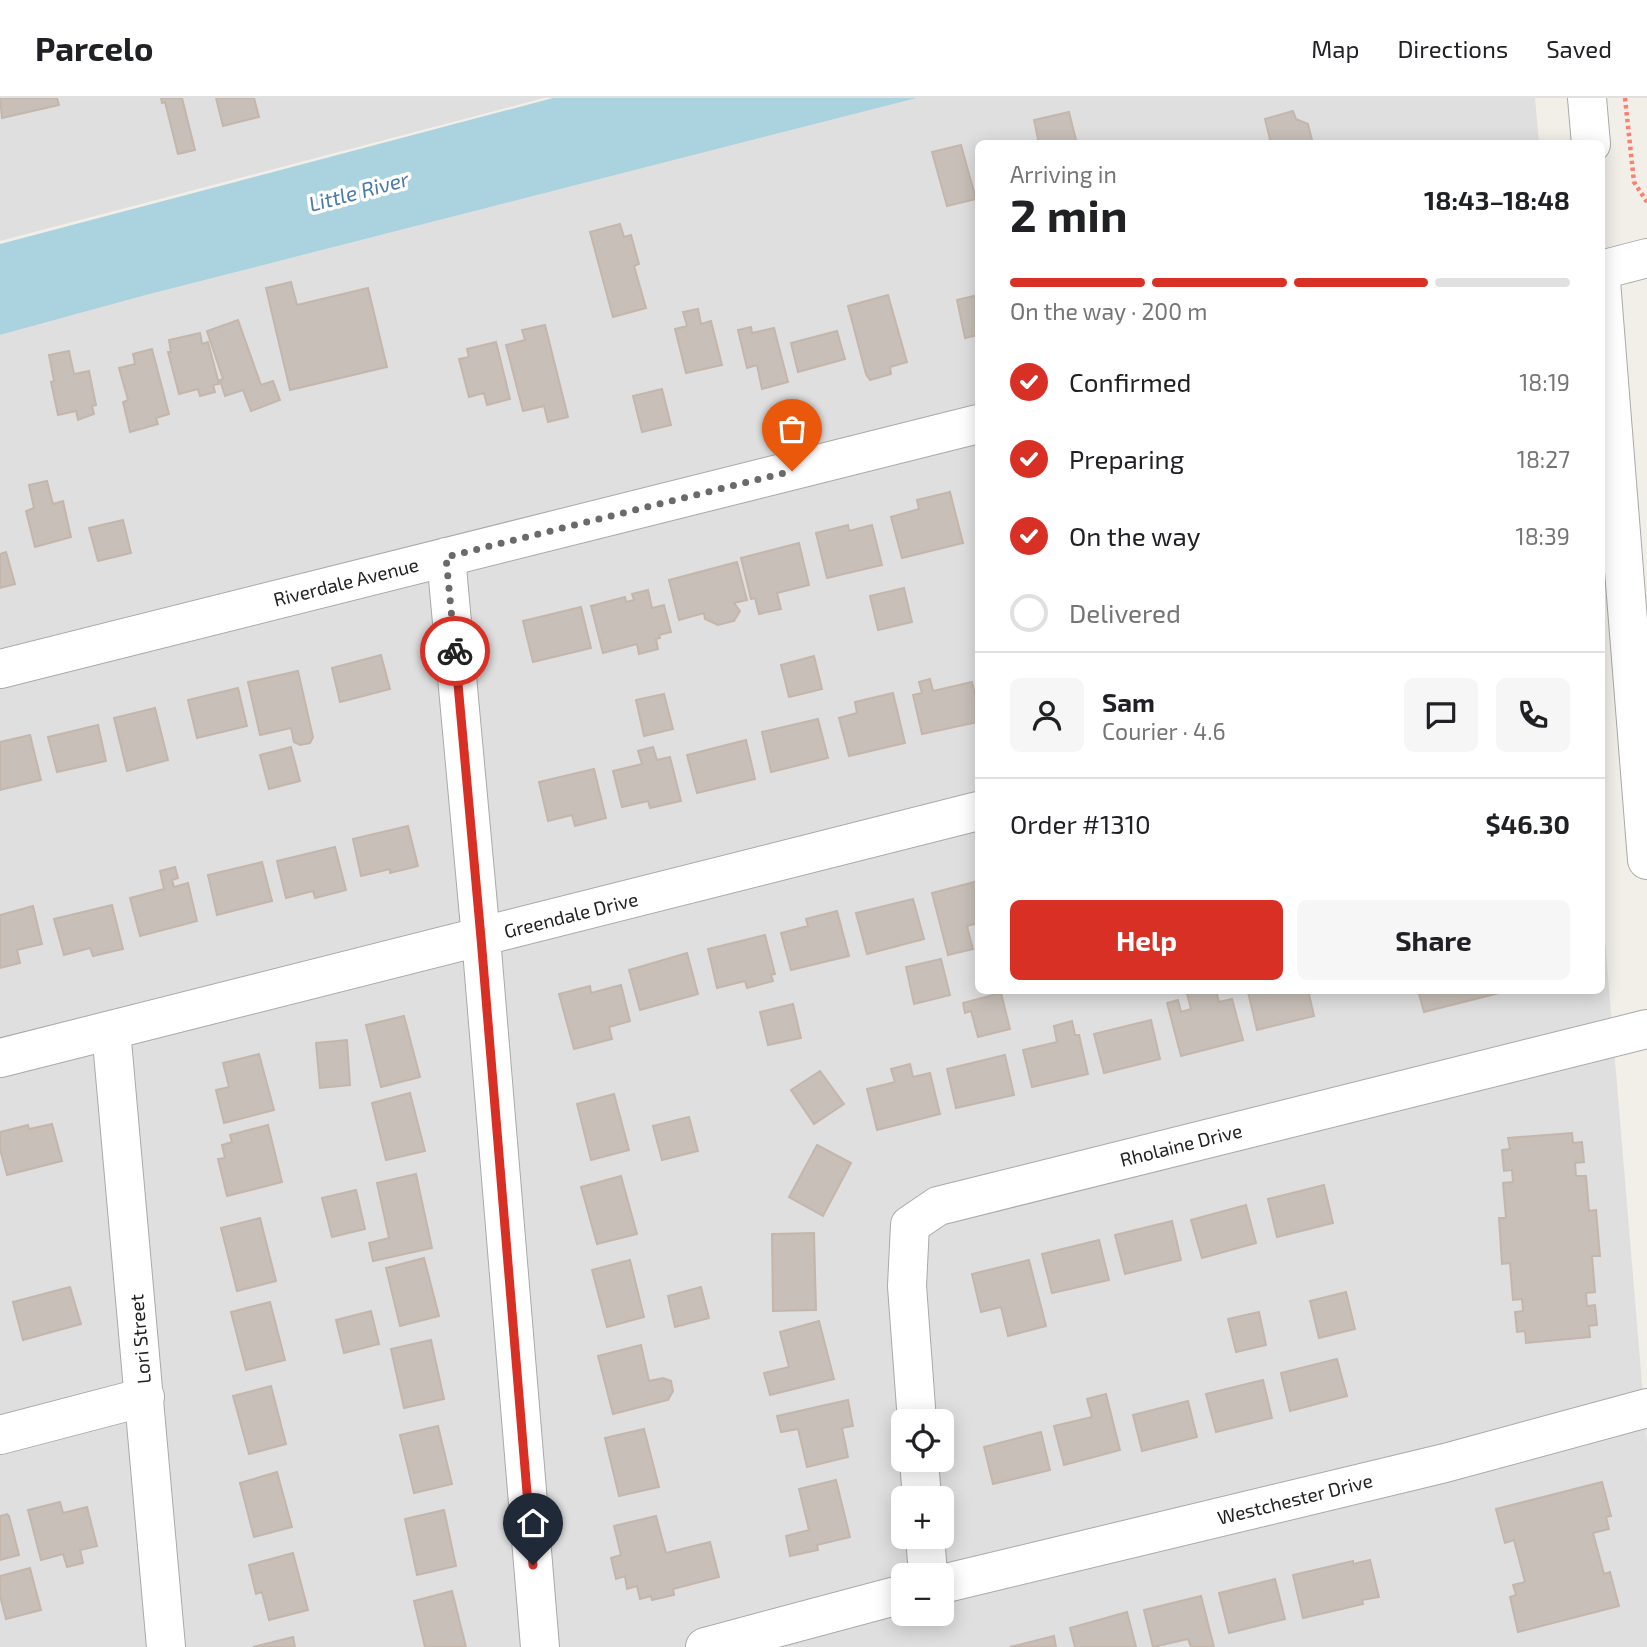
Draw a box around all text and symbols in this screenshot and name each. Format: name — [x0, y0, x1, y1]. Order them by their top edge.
text: Parcelo — [35, 28, 153, 68]
text: Map — [1311, 34, 1359, 63]
text: Directions — [1397, 34, 1508, 63]
text: Saved — [1546, 34, 1612, 63]
text: Arriving in — [1010, 160, 1117, 188]
water label: Little River — [306, 165, 412, 216]
text: 18:43–18:48 — [1424, 184, 1570, 215]
text: 2 min — [1010, 186, 1128, 241]
text: On the way · 200 m — [1010, 297, 1207, 325]
icon: check — [1010, 363, 1048, 401]
text: Confirmed — [1069, 366, 1192, 397]
text: 18:19 — [1519, 368, 1570, 396]
pin — [762, 399, 822, 471]
icon: bag — [773, 410, 811, 448]
icon: check — [1010, 440, 1048, 478]
text: Preparing — [1069, 443, 1184, 474]
text: 18:27 — [1517, 445, 1570, 473]
icon: check — [1010, 517, 1048, 555]
text: On the way — [1069, 520, 1200, 551]
text: 18:39 — [1516, 522, 1570, 550]
street label: Riverdale Avenue — [271, 552, 421, 611]
text: Delivered — [1069, 597, 1181, 628]
courier — [420, 616, 490, 686]
icon: bike — [436, 632, 474, 670]
button: person — [1010, 678, 1084, 752]
button: chat — [1404, 678, 1478, 752]
button: phone — [1496, 678, 1570, 752]
text: Sam — [1102, 686, 1155, 717]
text: Courier · 4.6 — [1102, 717, 1226, 745]
text: Order #1310 — [1010, 808, 1151, 839]
text: $46.30 — [1486, 808, 1570, 839]
street label: Greendale Drive — [502, 887, 640, 942]
button: Help — [1010, 900, 1283, 980]
button: Share — [1297, 900, 1570, 980]
street label: Rholaine Drive — [1117, 1118, 1244, 1171]
street label: Lori Street — [124, 1293, 155, 1385]
map controls — [891, 1409, 954, 1626]
button: locate — [891, 1409, 954, 1472]
street label: Westchester Drive — [1215, 1468, 1375, 1529]
button: + — [891, 1486, 954, 1549]
pin — [503, 1493, 563, 1565]
icon: home — [514, 1504, 552, 1542]
button: − — [891, 1563, 954, 1626]

